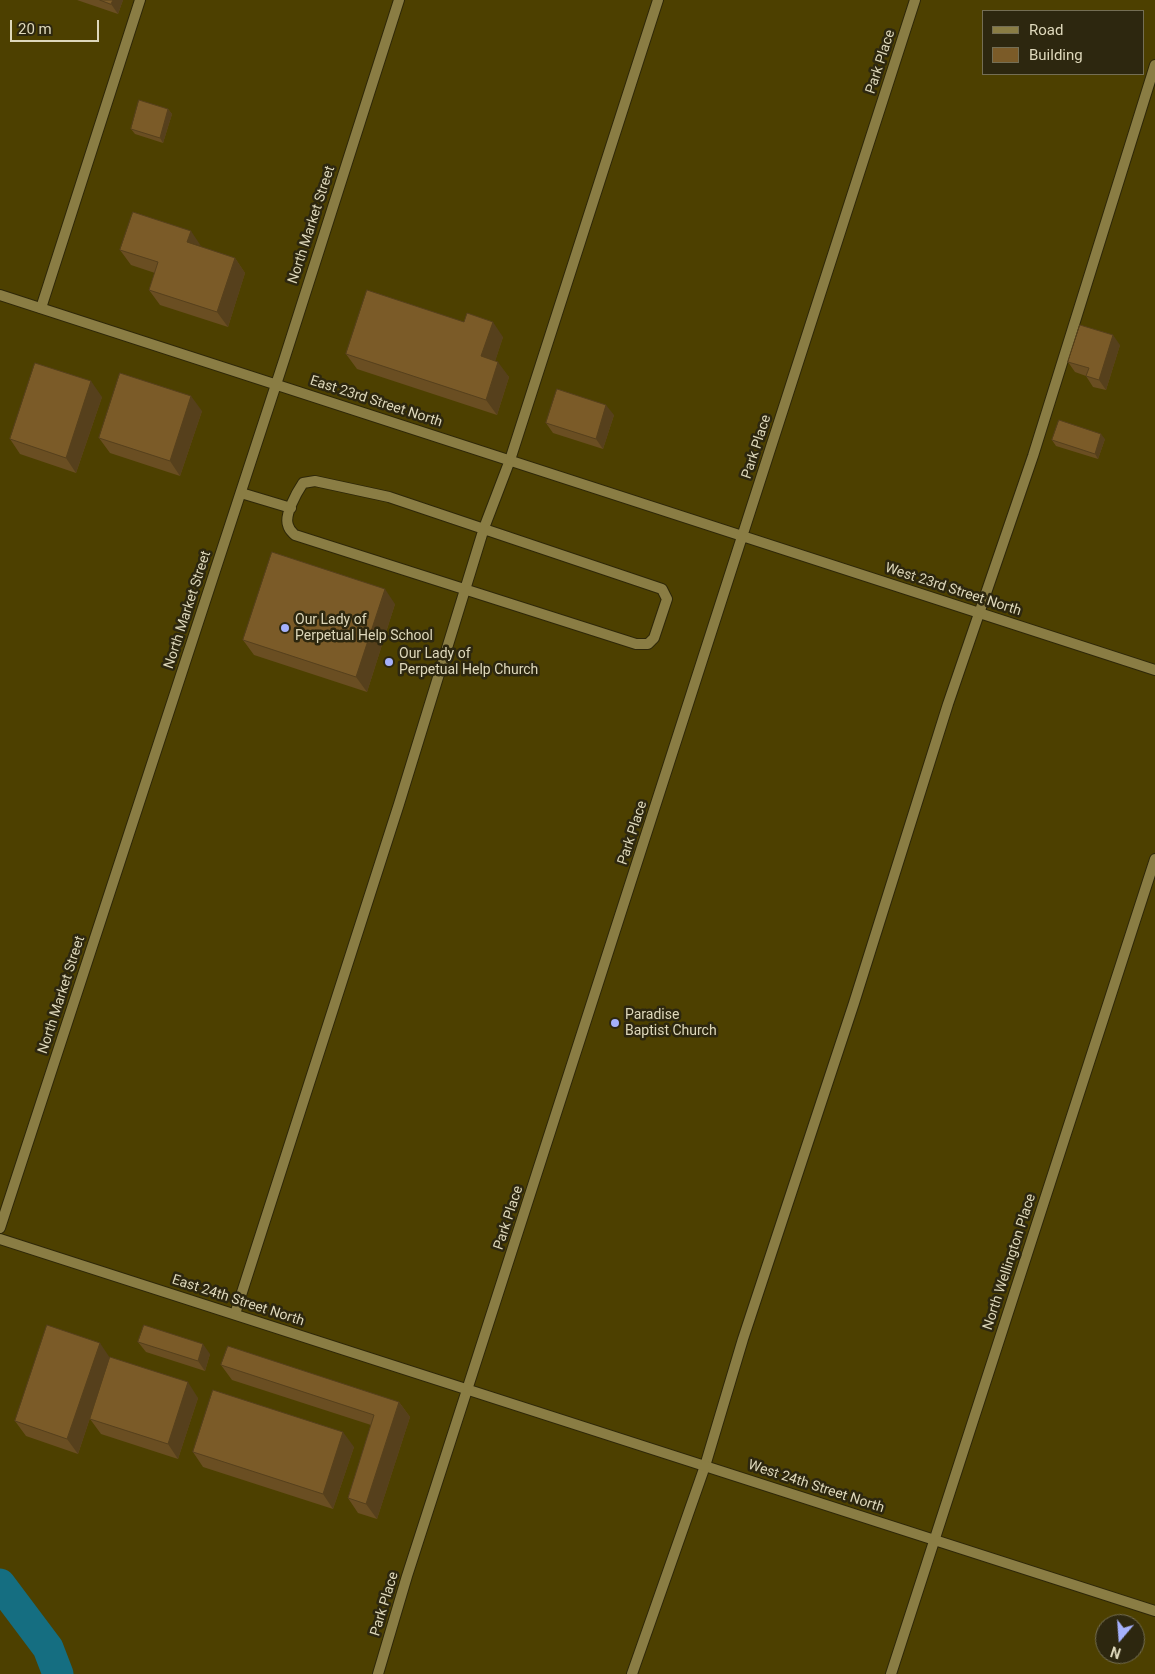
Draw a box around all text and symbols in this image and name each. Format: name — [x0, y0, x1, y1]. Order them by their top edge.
scale bar — [12, 10, 101, 42]
legend — [982, 10, 1145, 75]
text: 20 m — [18, 20, 52, 38]
text: Road — [1029, 21, 1063, 39]
street label: Park Place — [863, 28, 899, 96]
text: Building — [1029, 46, 1083, 64]
street label: North Market Street — [285, 164, 339, 286]
street label: East 23rd Street North — [308, 373, 444, 431]
street label: Park Place — [739, 413, 775, 481]
street label: North Market Street — [161, 549, 215, 671]
street label: West 23rd Street North — [883, 560, 1023, 620]
place label: Our Lady of Perpetual Help School — [295, 612, 433, 644]
marker: Our Lady of Perpetual Help School — [279, 622, 291, 634]
place label: Our Lady of Perpetual Help Church — [399, 646, 538, 679]
marker: Our Lady of Perpetual Help Church — [383, 656, 395, 668]
street label: Park Place — [615, 799, 651, 867]
street label: North Market Street — [35, 934, 89, 1056]
place label: Paradise Baptist Church — [625, 1007, 717, 1040]
marker: Paradise Baptist Church — [609, 1017, 621, 1029]
street label: Park Place — [491, 1184, 527, 1252]
street label: North Wellington Place — [980, 1192, 1040, 1332]
street label: East 24th Street North — [170, 1272, 306, 1330]
street label: West 24th Street North — [746, 1457, 886, 1517]
street label: Park Place — [367, 1570, 403, 1638]
north arrow — [1095, 1614, 1145, 1664]
text: N — [1109, 1643, 1123, 1661]

